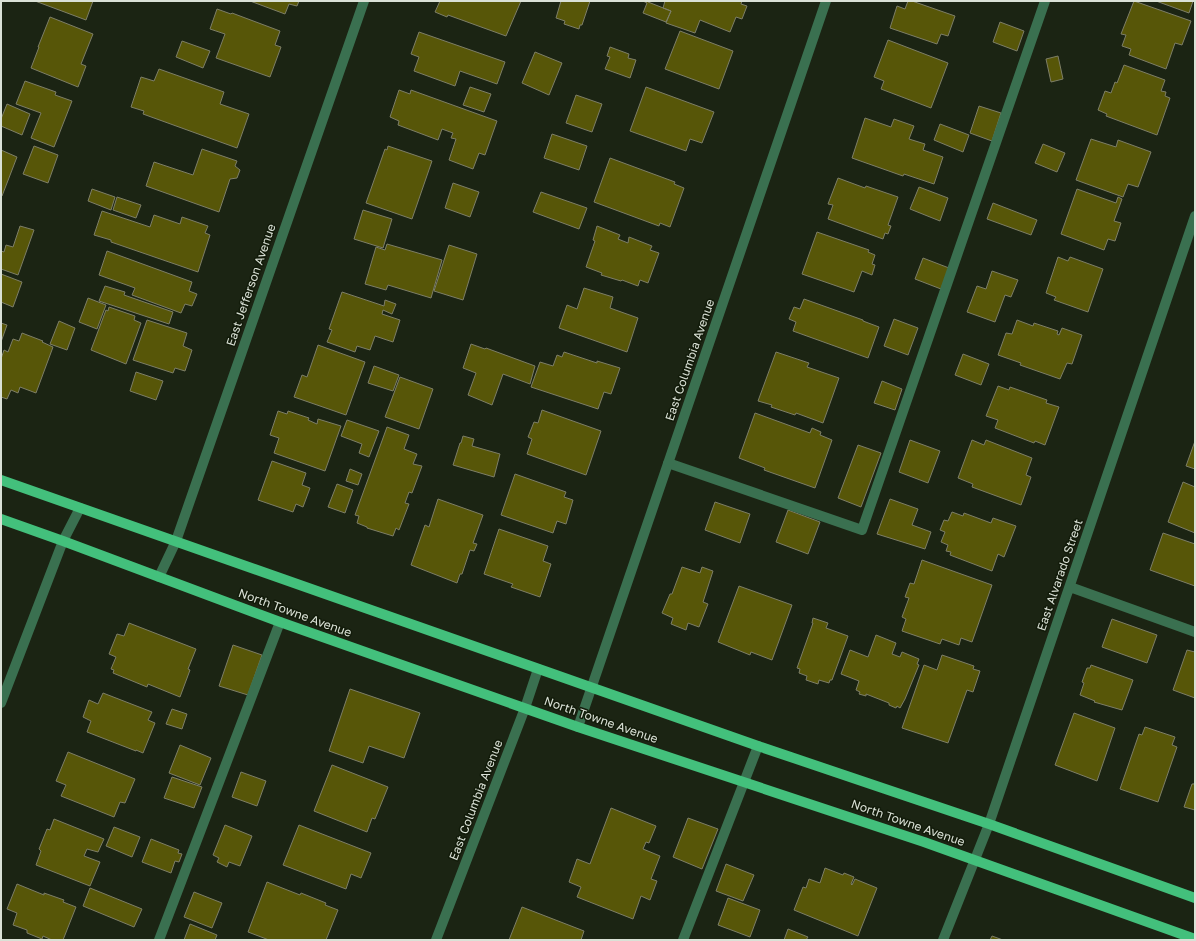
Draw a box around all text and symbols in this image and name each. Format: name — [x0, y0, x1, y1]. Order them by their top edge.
street label: East Jefferson Avenue — [223, 222, 279, 348]
street label: East Columbia Avenue — [662, 297, 717, 423]
street label: East Alvarado Street — [1033, 517, 1086, 633]
street label: North Towne Avenue — [237, 585, 354, 640]
street label: North Towne Avenue — [542, 693, 660, 746]
street label: East Columbia Avenue — [446, 737, 505, 862]
street label: North Towne Avenue — [849, 796, 967, 849]

